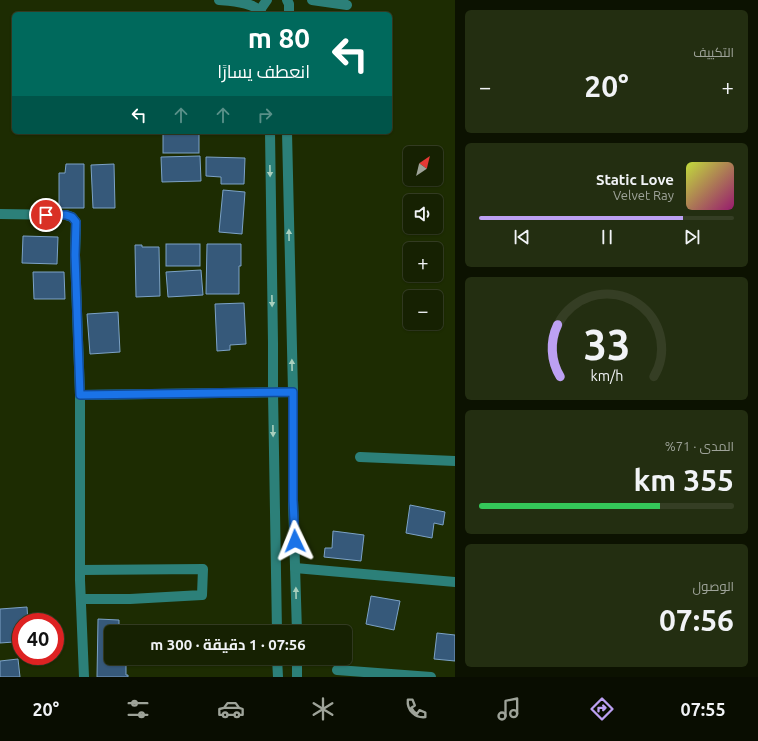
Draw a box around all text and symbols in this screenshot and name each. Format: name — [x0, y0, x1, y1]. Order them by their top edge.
text: 80 m — [248, 22, 310, 53]
icon: left — [324, 28, 376, 80]
text: التكييف — [693, 45, 734, 59]
text: انعطف يسارًا — [217, 61, 310, 81]
text: 20° — [584, 69, 629, 103]
text: − — [479, 74, 491, 99]
text: + — [722, 74, 734, 99]
icon: left — [128, 104, 150, 126]
icon: ahead — [170, 104, 192, 126]
icon: ahead — [212, 104, 234, 126]
icon: right — [254, 104, 276, 126]
north arrow — [403, 146, 443, 186]
map controls — [403, 146, 443, 330]
one-way arrow — [267, 165, 273, 178]
text: Static Love — [596, 171, 674, 188]
text: Velvet Ray — [613, 188, 674, 202]
button: sound — [403, 194, 443, 234]
pin — [29, 198, 63, 232]
icon: arrive — [35, 204, 57, 226]
icon: previous — [511, 226, 533, 248]
icon: pause — [596, 226, 618, 248]
icon: next — [681, 226, 703, 248]
one-way arrow — [286, 228, 292, 241]
button: + — [403, 242, 443, 282]
button: − — [403, 290, 443, 330]
one-way arrow — [269, 295, 275, 308]
text: 33 — [583, 320, 630, 367]
one-way arrow — [289, 358, 295, 371]
text: km/h — [590, 367, 623, 383]
one-way arrow — [270, 425, 277, 437]
text: المدى · 71% — [665, 439, 734, 453]
text: 355 km — [633, 463, 734, 497]
position arrow — [274, 520, 316, 562]
text: الوصول — [693, 579, 734, 593]
one-way arrow — [293, 586, 299, 599]
text: 07:56 — [659, 603, 734, 637]
speed limit sign: 40 — [12, 613, 64, 665]
text: 07:56 · 1 دقيقة · 300 m — [150, 636, 306, 653]
icon: filters — [124, 695, 152, 723]
icon: car — [217, 695, 245, 723]
icon: climate — [309, 695, 337, 723]
icon: phone — [402, 695, 430, 723]
icon: music — [495, 695, 523, 723]
icon: directions — [588, 695, 616, 723]
text: 20° — [32, 699, 59, 719]
text: 07:55 — [681, 699, 726, 719]

